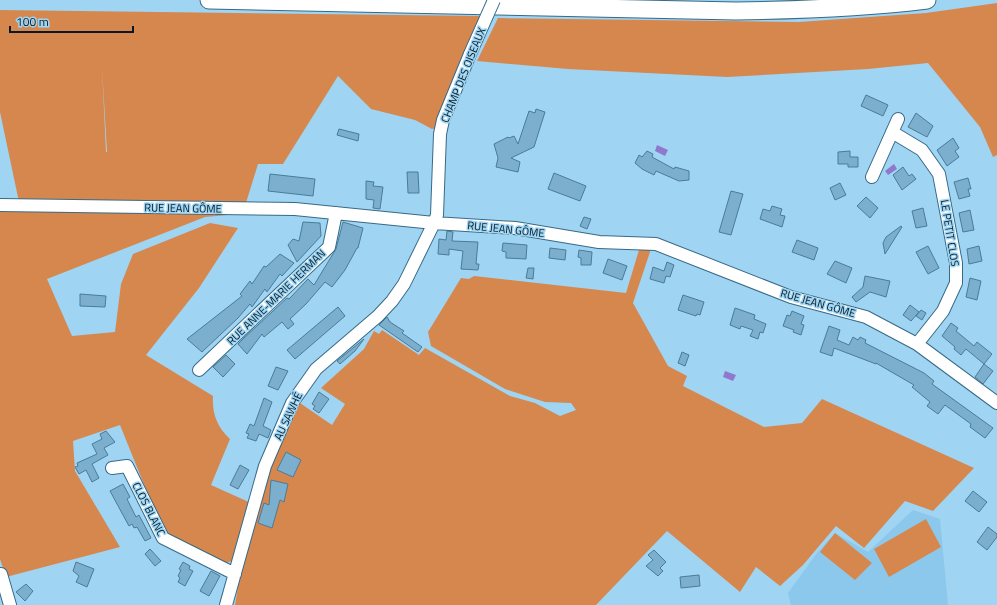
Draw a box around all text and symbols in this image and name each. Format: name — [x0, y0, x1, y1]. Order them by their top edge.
scale bar — [10, 8, 133, 34]
text: 100 m — [16, 12, 49, 31]
street label: CHAMP DES OISEAUX — [437, 25, 489, 125]
street label: LE PETIT CLOS — [937, 198, 963, 268]
street label: RUE JEAN GÔME — [144, 199, 222, 217]
street label: RUE JEAN GÔME — [467, 217, 545, 241]
street label: RUE ANNE-MARIE HERMAN — [223, 245, 329, 349]
street label: RUE JEAN GÔME — [779, 285, 857, 321]
street label: AU SAWHÉ — [270, 389, 306, 443]
street label: CLOS BLANC — [129, 479, 169, 539]

